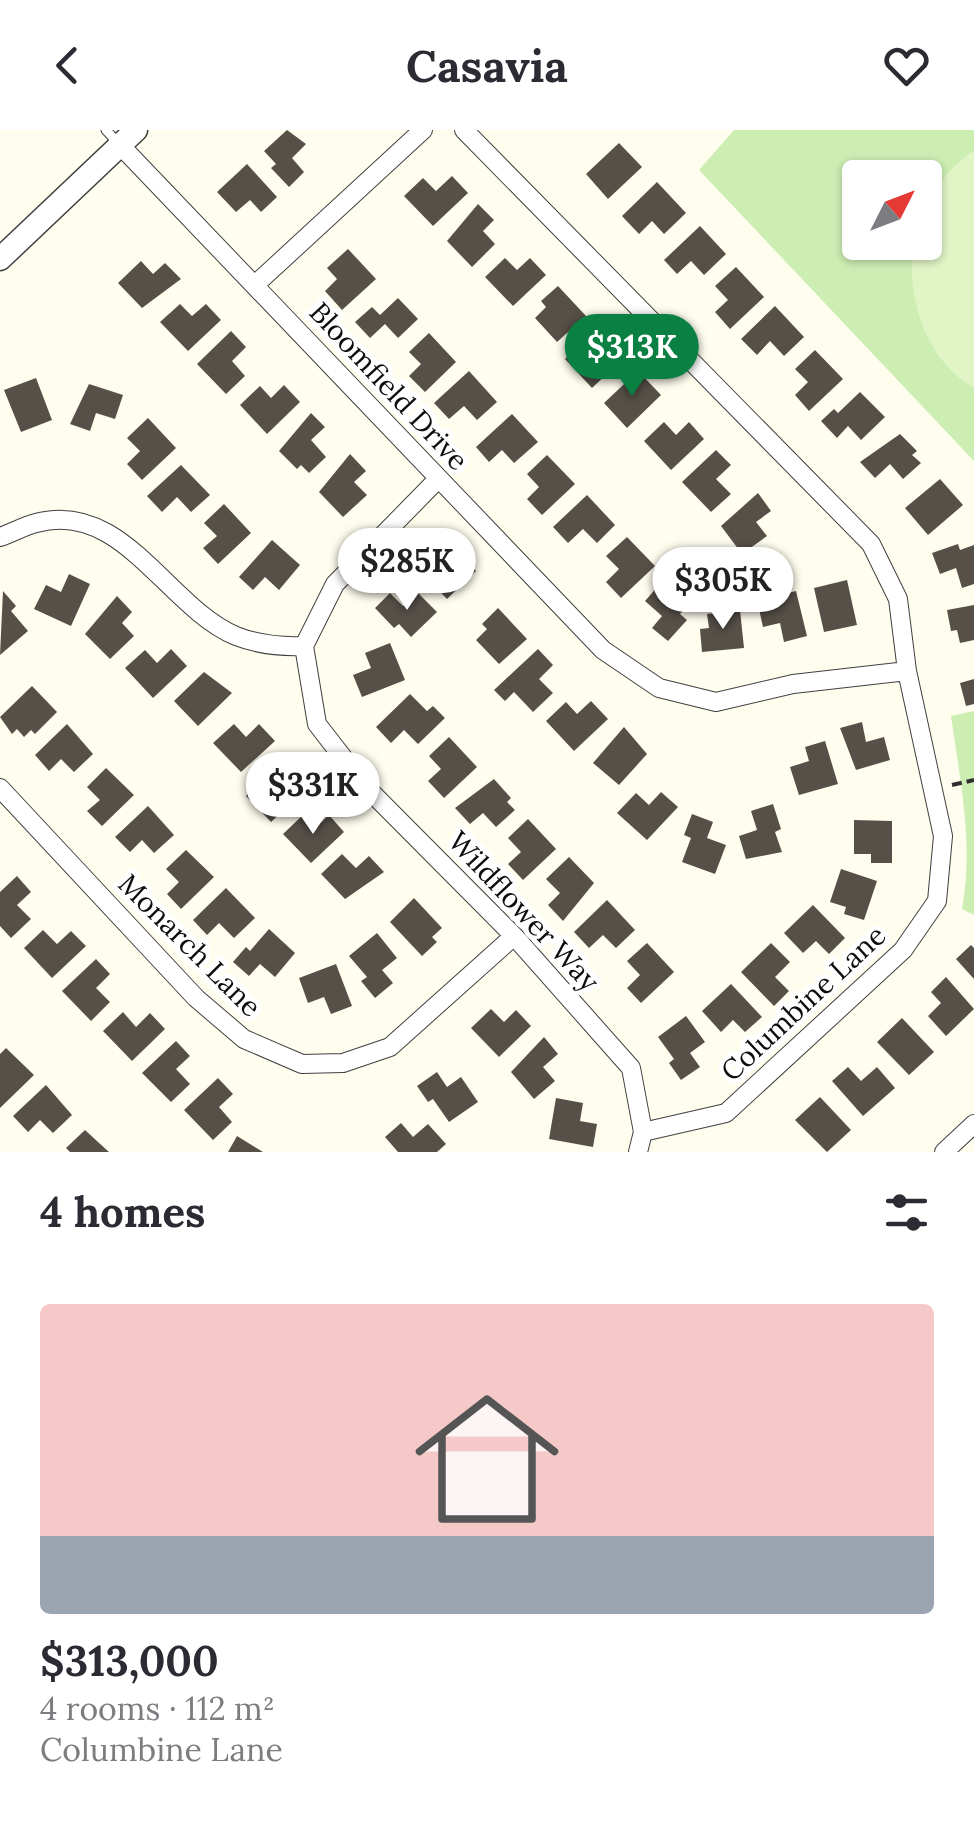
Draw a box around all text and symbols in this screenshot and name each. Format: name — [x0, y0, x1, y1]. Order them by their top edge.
text: Casavia — [406, 37, 568, 94]
icon: back — [40, 38, 95, 93]
icon: heart — [879, 38, 934, 93]
north arrow — [842, 160, 942, 260]
map controls — [842, 160, 942, 260]
street label: Bloomfield Drive — [302, 294, 476, 478]
pin: $313K — [562, 314, 702, 399]
text: $313K — [587, 326, 677, 367]
pin: $285K — [337, 528, 477, 613]
text: $285K — [360, 540, 454, 581]
pin: $305K — [653, 547, 793, 632]
text: $305K — [674, 559, 772, 600]
pin: $331K — [243, 752, 383, 837]
text: $331K — [268, 764, 358, 805]
street label: Wildflower Way — [441, 823, 608, 999]
street label: Monarch Lane — [111, 866, 269, 1024]
street label: Columbine Lane — [713, 917, 893, 1089]
text: 4 homes — [40, 1185, 205, 1239]
icon: filters — [879, 1185, 934, 1240]
icon: home — [397, 1369, 577, 1549]
text: $313,000 — [40, 1634, 219, 1688]
text: 4 rooms · 112 m² — [40, 1688, 275, 1729]
text: Columbine Lane — [40, 1729, 283, 1770]

